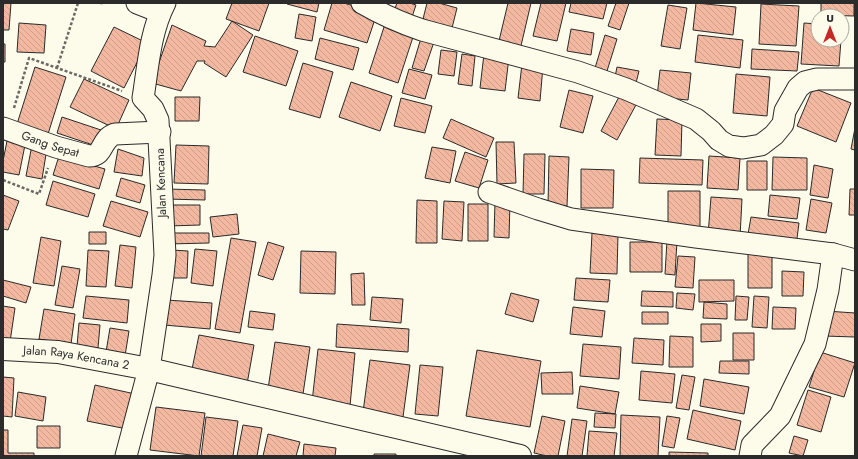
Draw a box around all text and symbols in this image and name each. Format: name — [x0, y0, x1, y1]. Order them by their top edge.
north arrow — [810, 8, 850, 48]
text: U — [826, 10, 834, 26]
street label: Gang Sepat — [19, 126, 81, 162]
street label: Jalan Kencana — [151, 148, 171, 220]
street label: Jalan Raya Kencana 2 — [21, 341, 131, 374]

